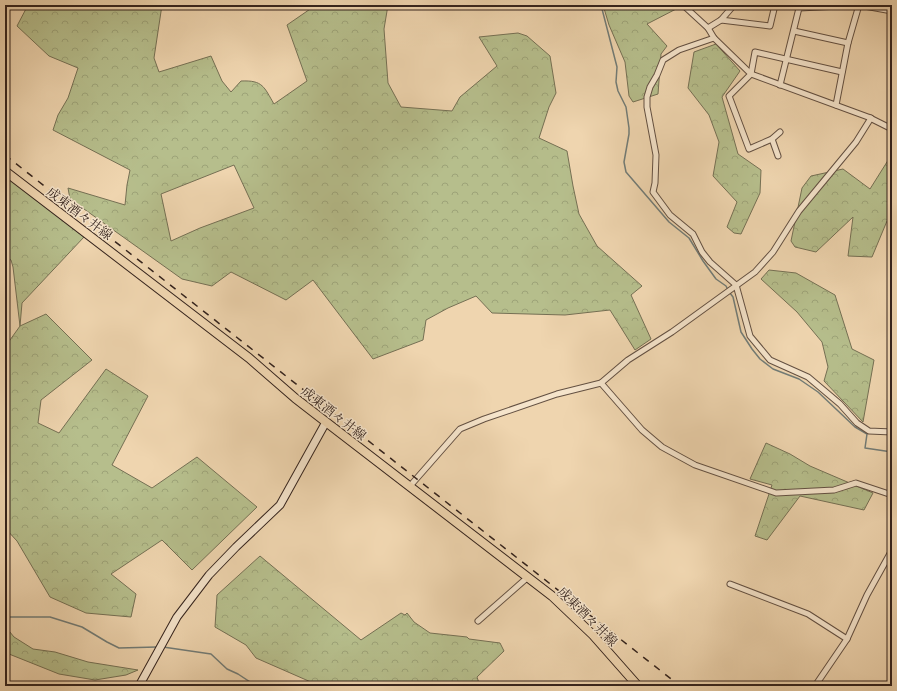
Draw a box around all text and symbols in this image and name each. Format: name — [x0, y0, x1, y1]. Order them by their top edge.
street label: 成東酒々井線 — [44, 183, 116, 243]
street label: 成東酒々井線 — [298, 383, 370, 443]
street label: 成東酒々井線 — [555, 583, 621, 649]

